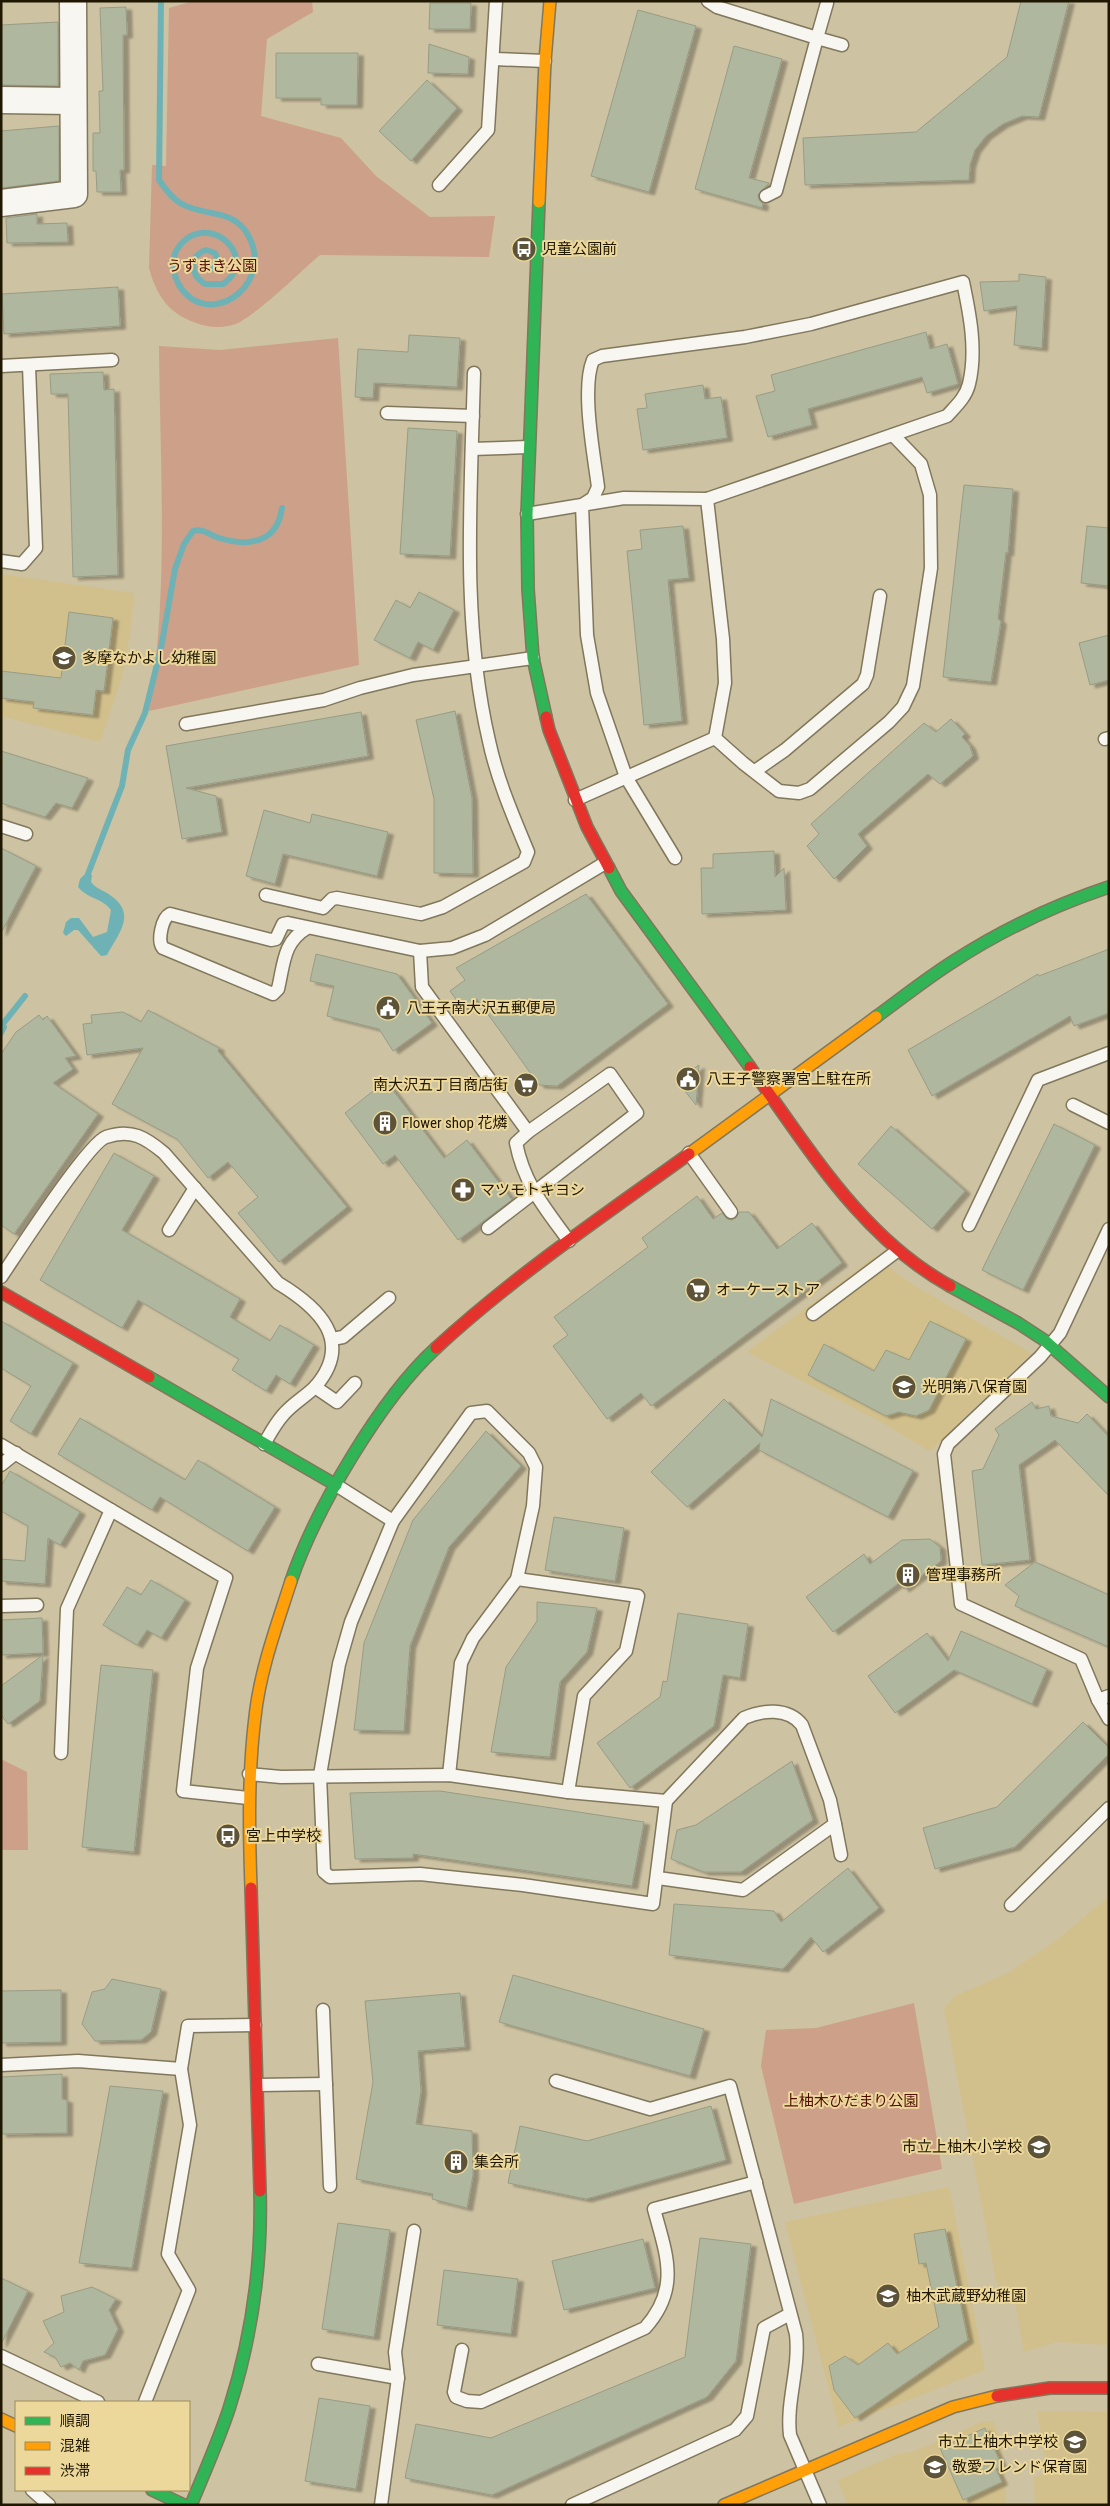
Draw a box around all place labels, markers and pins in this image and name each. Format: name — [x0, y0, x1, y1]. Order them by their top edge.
bus stop icon: 児童公園前 — [511, 236, 537, 262]
place label: 児童公園前 — [542, 240, 617, 258]
school or university icon: 多摩なかよし幼稚園 — [51, 645, 77, 671]
place label: 多摩なかよし幼稚園 — [82, 649, 216, 667]
public building icon: 八王子南大沢五郵便局 — [375, 995, 401, 1021]
place label: 八王子南大沢五郵便局 — [406, 999, 556, 1017]
public building icon: 八王子警察署宮上駐在所 — [675, 1066, 701, 1092]
place label: 八王子警察署宮上駐在所 — [706, 1070, 871, 1088]
supermarket icon: 南大沢五丁目商店街 — [513, 1072, 539, 1098]
place label: 南大沢五丁目商店街 — [373, 1076, 508, 1094]
building icon: Flower shop 花燐 — [372, 1110, 398, 1136]
place label: Flower shop 花燐 — [402, 1114, 507, 1132]
pharmacy icon: マツモトキヨシ — [450, 1177, 476, 1203]
place label: マツモトキヨシ — [480, 1181, 585, 1199]
supermarket icon: オーケーストア — [685, 1277, 711, 1303]
place label: オーケーストア — [716, 1281, 820, 1299]
school or university icon: 光明第八保育園 — [891, 1374, 917, 1400]
place label: 光明第八保育園 — [922, 1378, 1027, 1396]
building icon: 管理事務所 — [895, 1562, 921, 1588]
place label: 管理事務所 — [926, 1566, 1001, 1584]
bus stop icon: 宮上中学校 — [215, 1823, 241, 1849]
place label: 宮上中学校 — [246, 1827, 321, 1845]
school or university icon: 市立上柚木小学校 — [1026, 2134, 1052, 2160]
place label: 市立上柚木小学校 — [902, 2138, 1022, 2156]
building icon: 集会所 — [443, 2149, 469, 2175]
place label: 集会所 — [474, 2153, 519, 2171]
school or university icon: 柚木武蔵野幼稚園 — [875, 2283, 901, 2309]
place label: 柚木武蔵野幼稚園 — [906, 2287, 1026, 2305]
school or university icon: 市立上柚木中学校 — [1062, 2429, 1088, 2455]
place label: 市立上柚木中学校 — [938, 2433, 1058, 2451]
school or university icon: 敬愛フレンド保育園 — [922, 2454, 948, 2480]
place label: 敬愛フレンド保育園 — [952, 2458, 1087, 2476]

